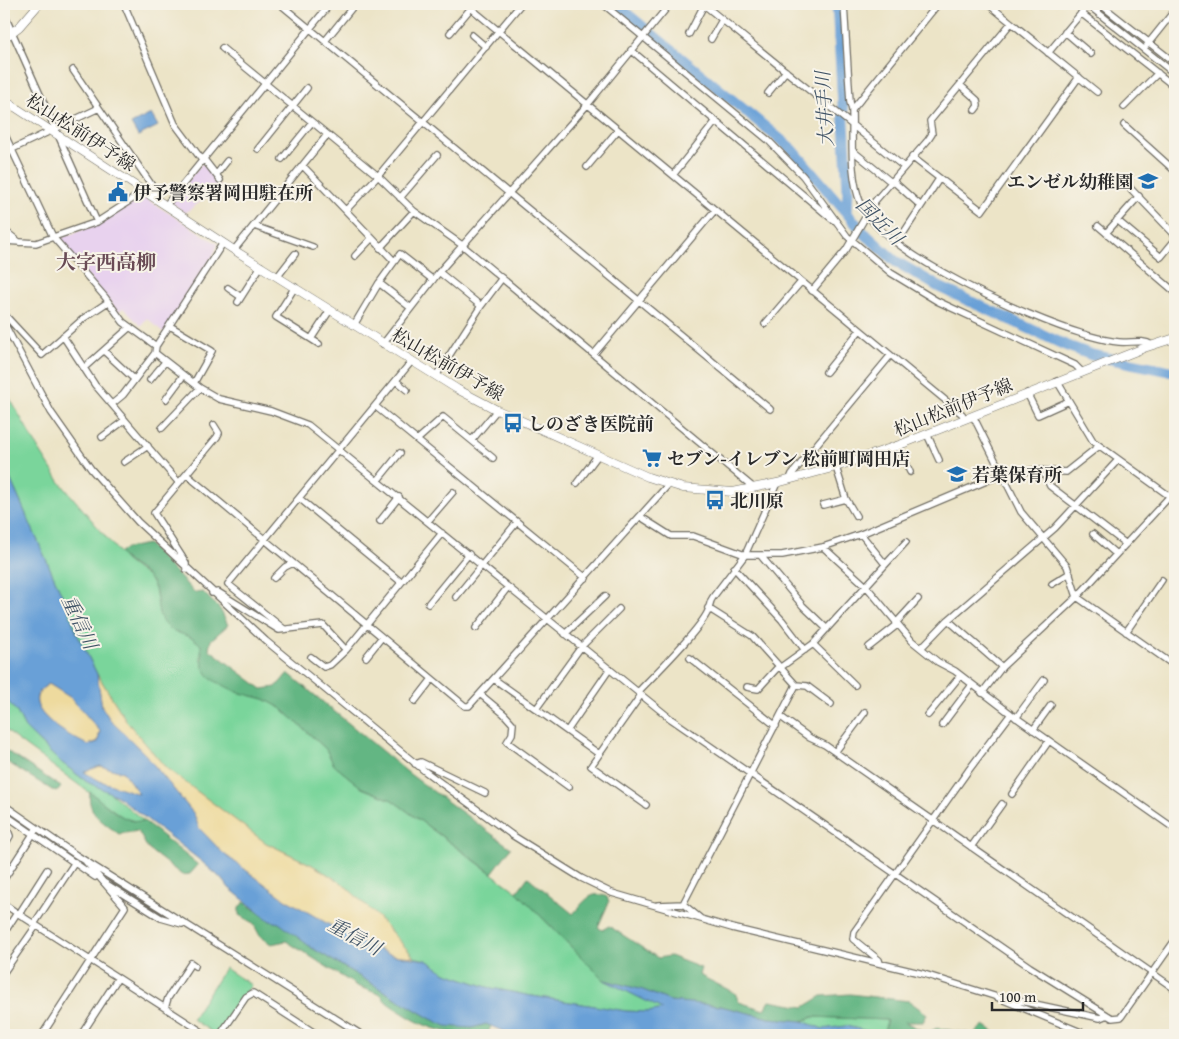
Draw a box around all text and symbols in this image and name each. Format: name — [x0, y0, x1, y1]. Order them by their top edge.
water label: 大井手川 — [808, 68, 840, 148]
street label: 松山松前伊予線 — [21, 86, 141, 178]
place label: エンゼル幼稚園 — [1007, 168, 1133, 195]
school or university icon: エンゼル幼稚園 — [1137, 170, 1159, 192]
place label: 伊予警察署岡田駐在所 — [133, 179, 313, 206]
public building icon: 伊予警察署岡田駐在所 — [107, 181, 129, 203]
water label: 国近川 — [850, 191, 911, 252]
district label: 大字西高柳 — [56, 247, 156, 276]
street label: 松山松前伊予線 — [387, 321, 509, 407]
street label: 松山松前伊予線 — [890, 371, 1016, 443]
place label: しのざき医院前 — [528, 410, 654, 437]
bus stop icon: しのざき医院前 — [502, 412, 524, 434]
place label: セブン-イレブン 松前町岡田店 — [667, 445, 910, 472]
supermarket icon: セブン-イレブン 松前町岡田店 — [641, 447, 663, 469]
place label: 若葉保育所 — [972, 461, 1062, 488]
school or university icon: 若葉保育所 — [946, 463, 968, 485]
place label: 北川原 — [730, 487, 784, 514]
bus stop icon: 北川原 — [704, 489, 726, 511]
water label: 重信川 — [55, 590, 106, 656]
water label: 重信川 — [323, 910, 388, 963]
scale bar — [992, 979, 1083, 1011]
text: 100 m — [999, 986, 1037, 1007]

